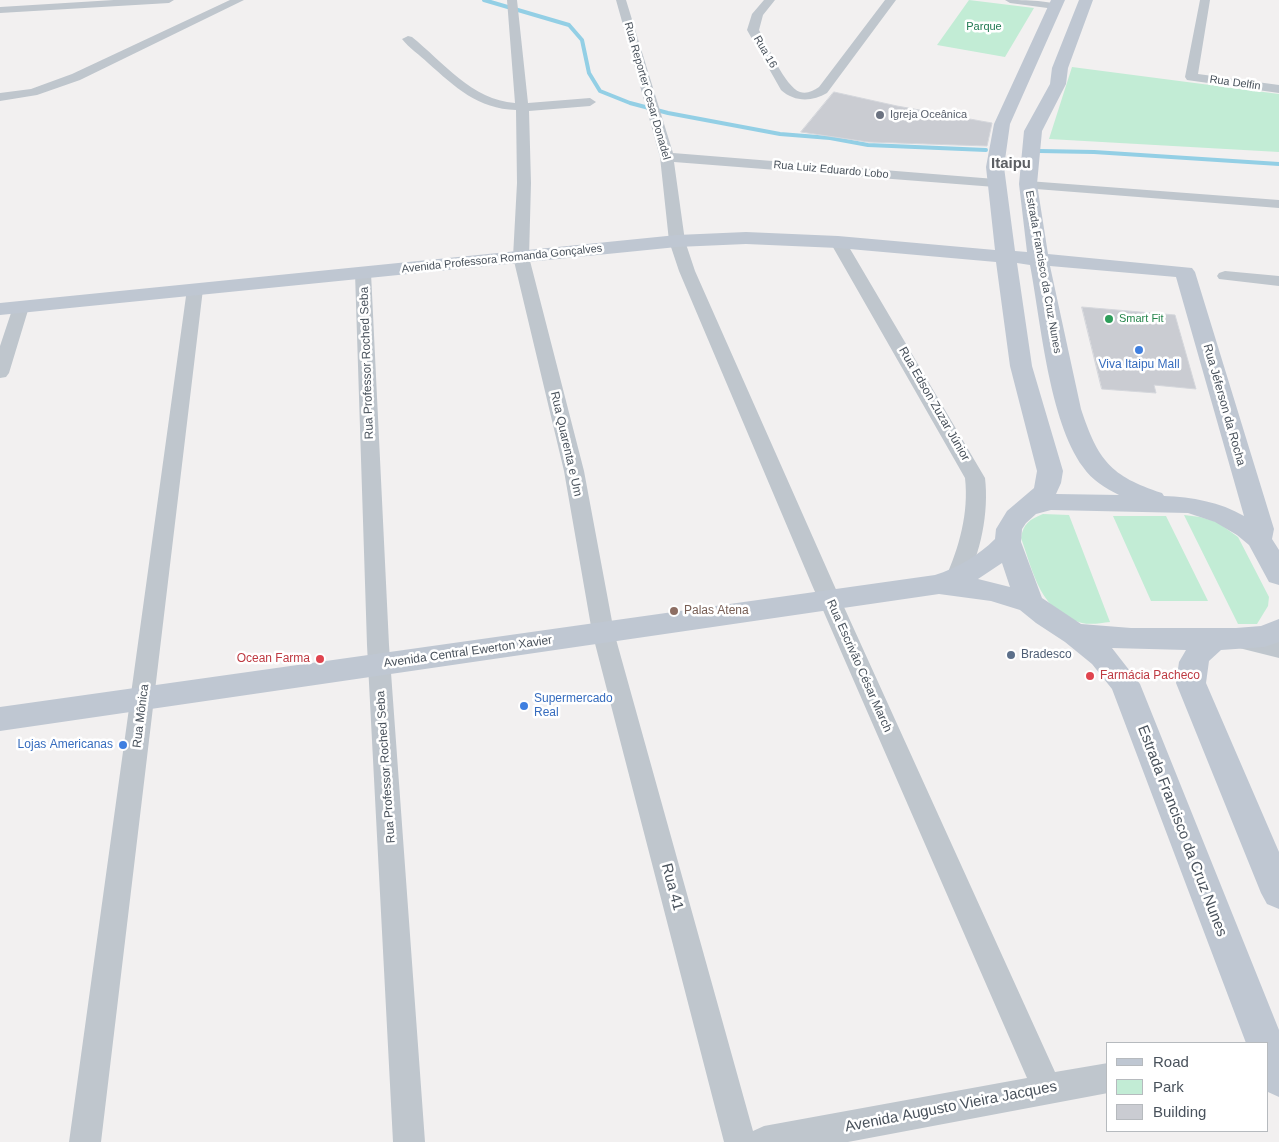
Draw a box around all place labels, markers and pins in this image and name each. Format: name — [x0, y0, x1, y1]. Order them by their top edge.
place label: Igreja Oceânica — [890, 108, 967, 122]
marker: Igreja Oceânica — [874, 109, 886, 121]
place label: Smart Fit — [1119, 312, 1164, 326]
marker: Smart Fit — [1103, 313, 1115, 325]
marker: Viva Itaipu Mall — [1133, 344, 1145, 356]
place label: Viva Itaipu Mall — [1098, 358, 1180, 372]
place label: Palas Atena — [684, 604, 749, 618]
marker: Palas Atena — [668, 605, 680, 617]
place label: Bradesco — [1021, 648, 1072, 662]
marker: Bradesco — [1005, 649, 1017, 661]
place label: Ocean Farma — [237, 652, 310, 666]
marker: Ocean Farma — [314, 653, 326, 665]
place label: Farmácia Pacheco — [1100, 669, 1200, 683]
marker: Farmácia Pacheco — [1084, 670, 1096, 682]
place label: Supermercado Real — [534, 692, 613, 720]
marker: Supermercado Real — [518, 700, 530, 712]
place label: Lojas Americanas — [18, 738, 113, 752]
marker: Lojas Americanas — [117, 739, 129, 751]

